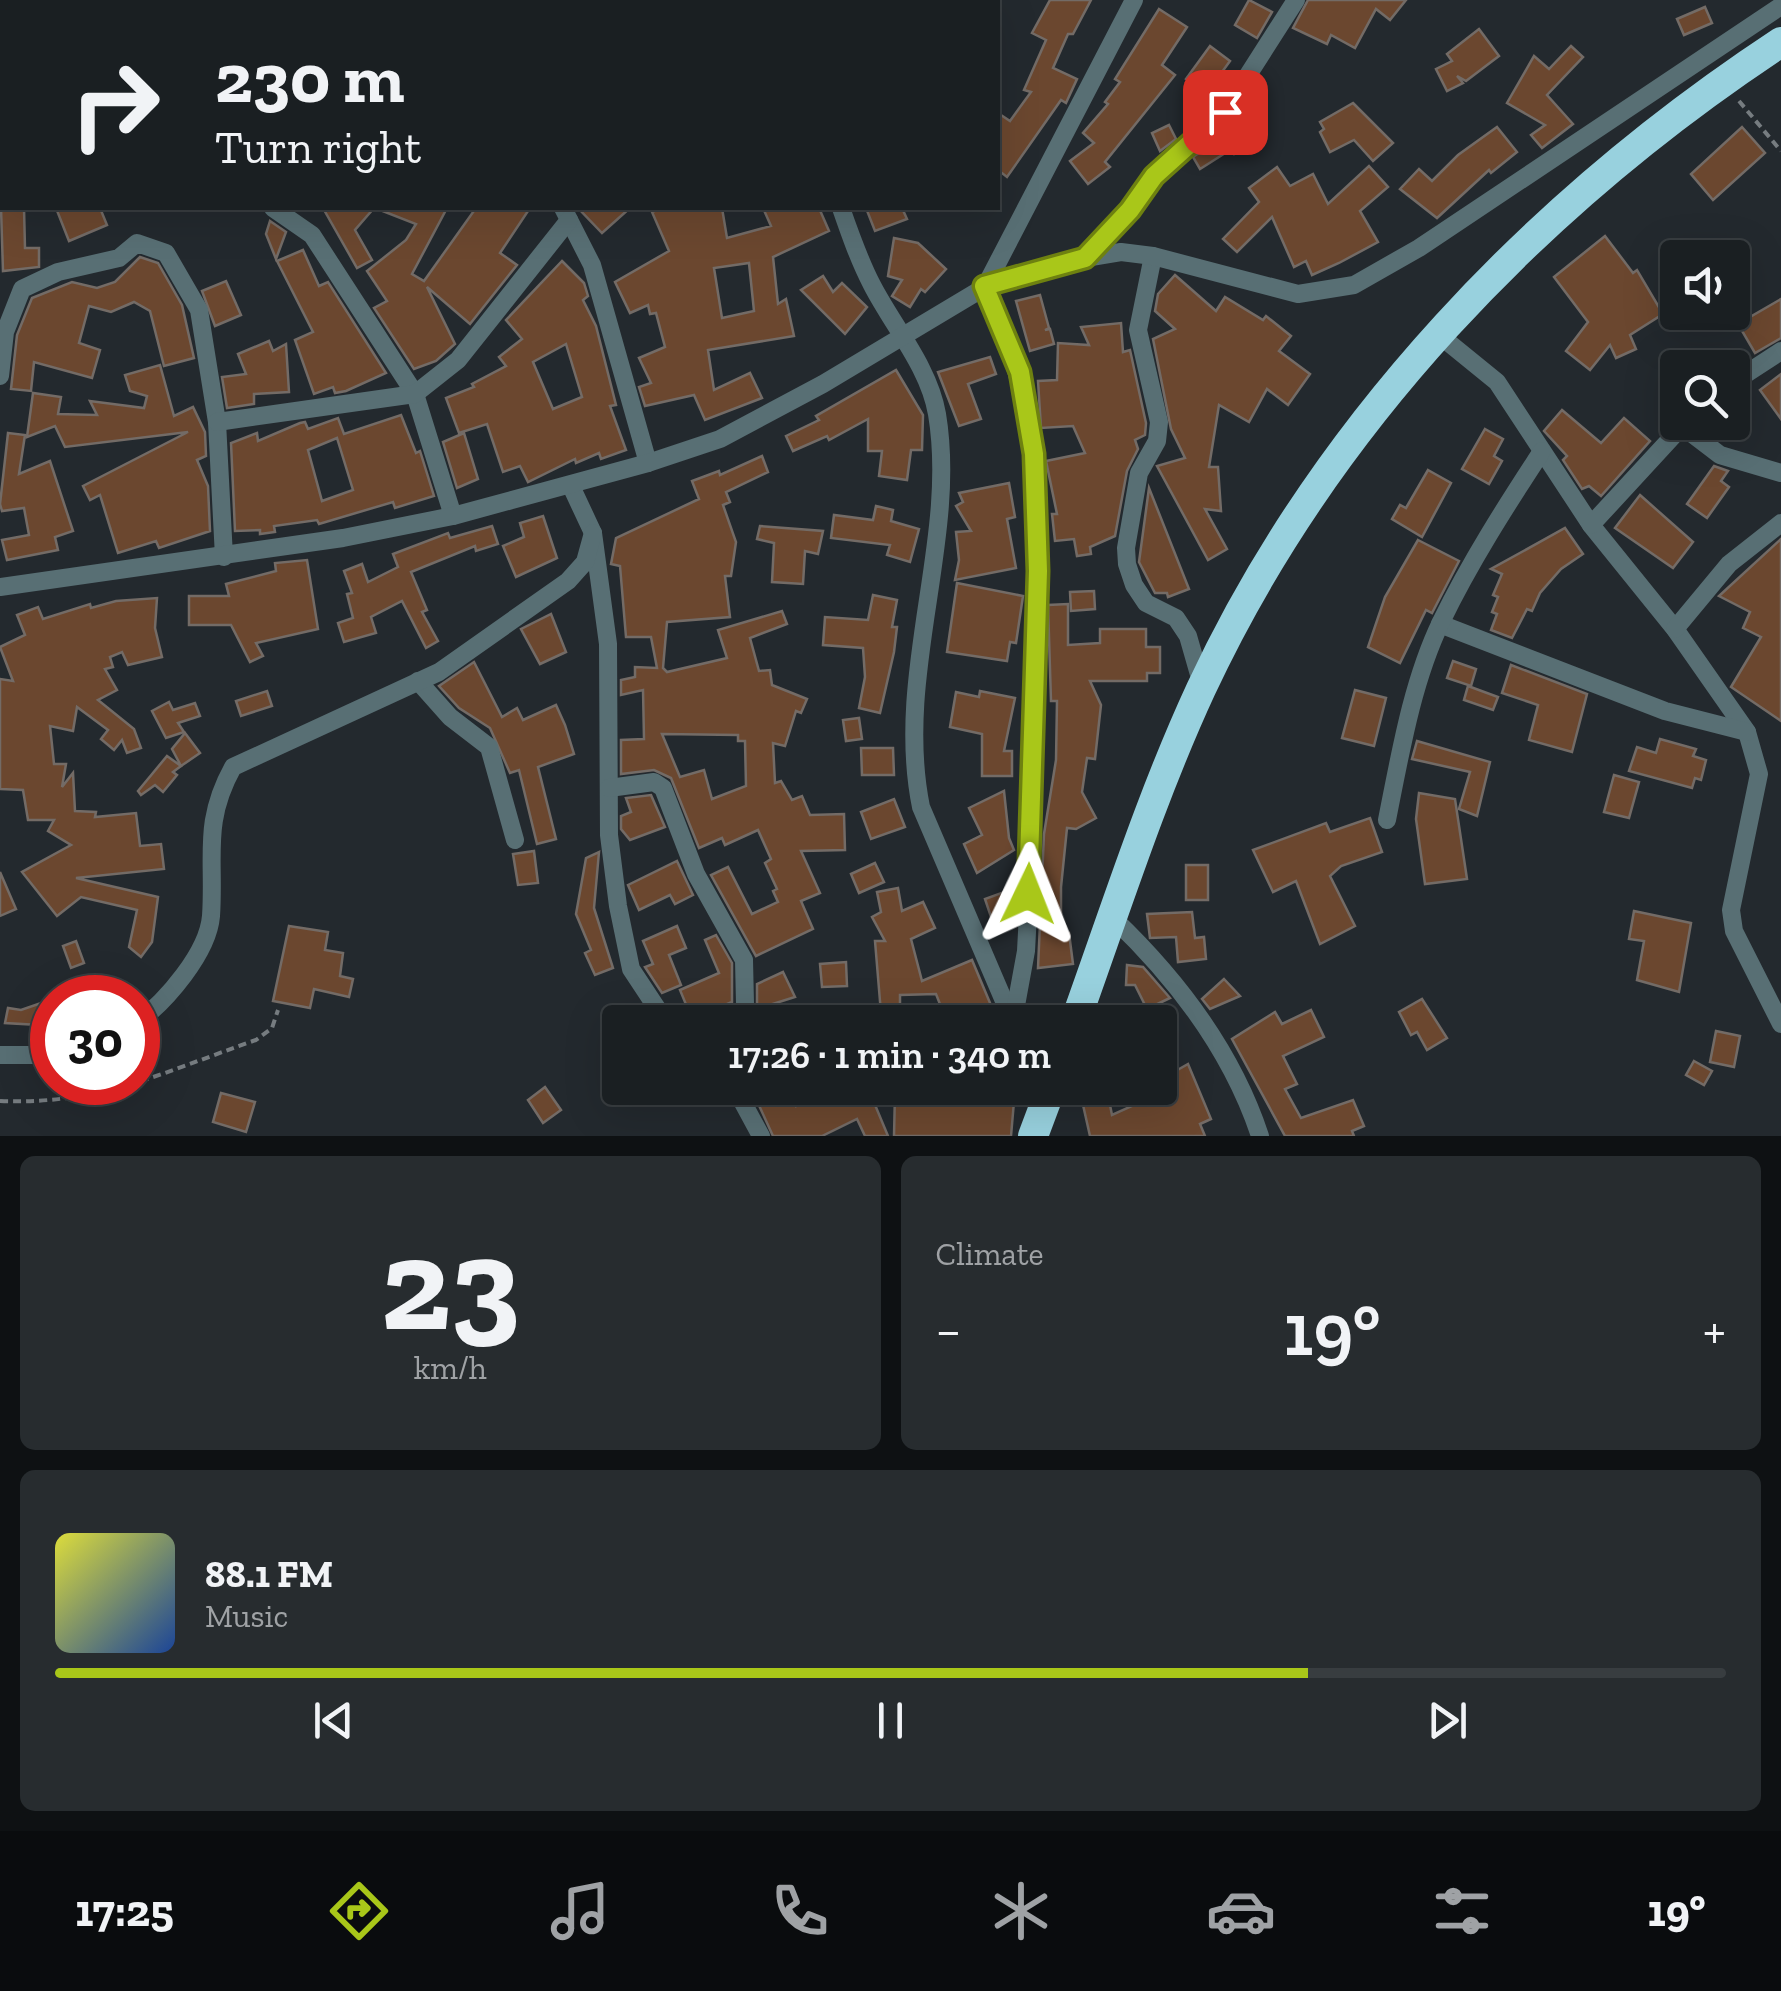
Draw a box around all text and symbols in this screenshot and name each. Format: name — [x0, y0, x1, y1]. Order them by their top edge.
text: 230 m — [215, 36, 405, 120]
icon: right — [50, 40, 180, 170]
pin — [1183, 70, 1268, 155]
icon: arrive — [1198, 85, 1253, 140]
text: Turn right — [215, 121, 421, 175]
map controls — [1660, 240, 1750, 440]
button: sound — [1660, 240, 1750, 330]
button: search — [1660, 350, 1750, 440]
position arrow — [976, 842, 1080, 946]
speed limit sign: 30 — [30, 975, 160, 1105]
text: 17:26 · 1 min · 340 m — [728, 1032, 1051, 1078]
text: 23 — [381, 1206, 520, 1362]
text: Climate — [936, 1235, 1044, 1273]
text: 19° — [1283, 1284, 1381, 1374]
text: − — [936, 1297, 961, 1363]
text: + — [1703, 1297, 1726, 1363]
text: km/h — [414, 1349, 487, 1387]
text: 88.1 FM — [205, 1551, 333, 1597]
text: Music — [205, 1597, 288, 1635]
icon: previous — [306, 1693, 361, 1748]
icon: pause — [863, 1693, 918, 1748]
icon: next — [1420, 1693, 1475, 1748]
icon: directions — [324, 1876, 394, 1946]
icon: music — [545, 1876, 615, 1946]
icon: phone — [765, 1876, 835, 1946]
icon: climate — [986, 1876, 1056, 1946]
icon: car — [1206, 1876, 1276, 1946]
icon: filters — [1427, 1876, 1497, 1946]
text: 17:25 — [75, 1884, 174, 1938]
text: 19° — [1648, 1884, 1706, 1938]

